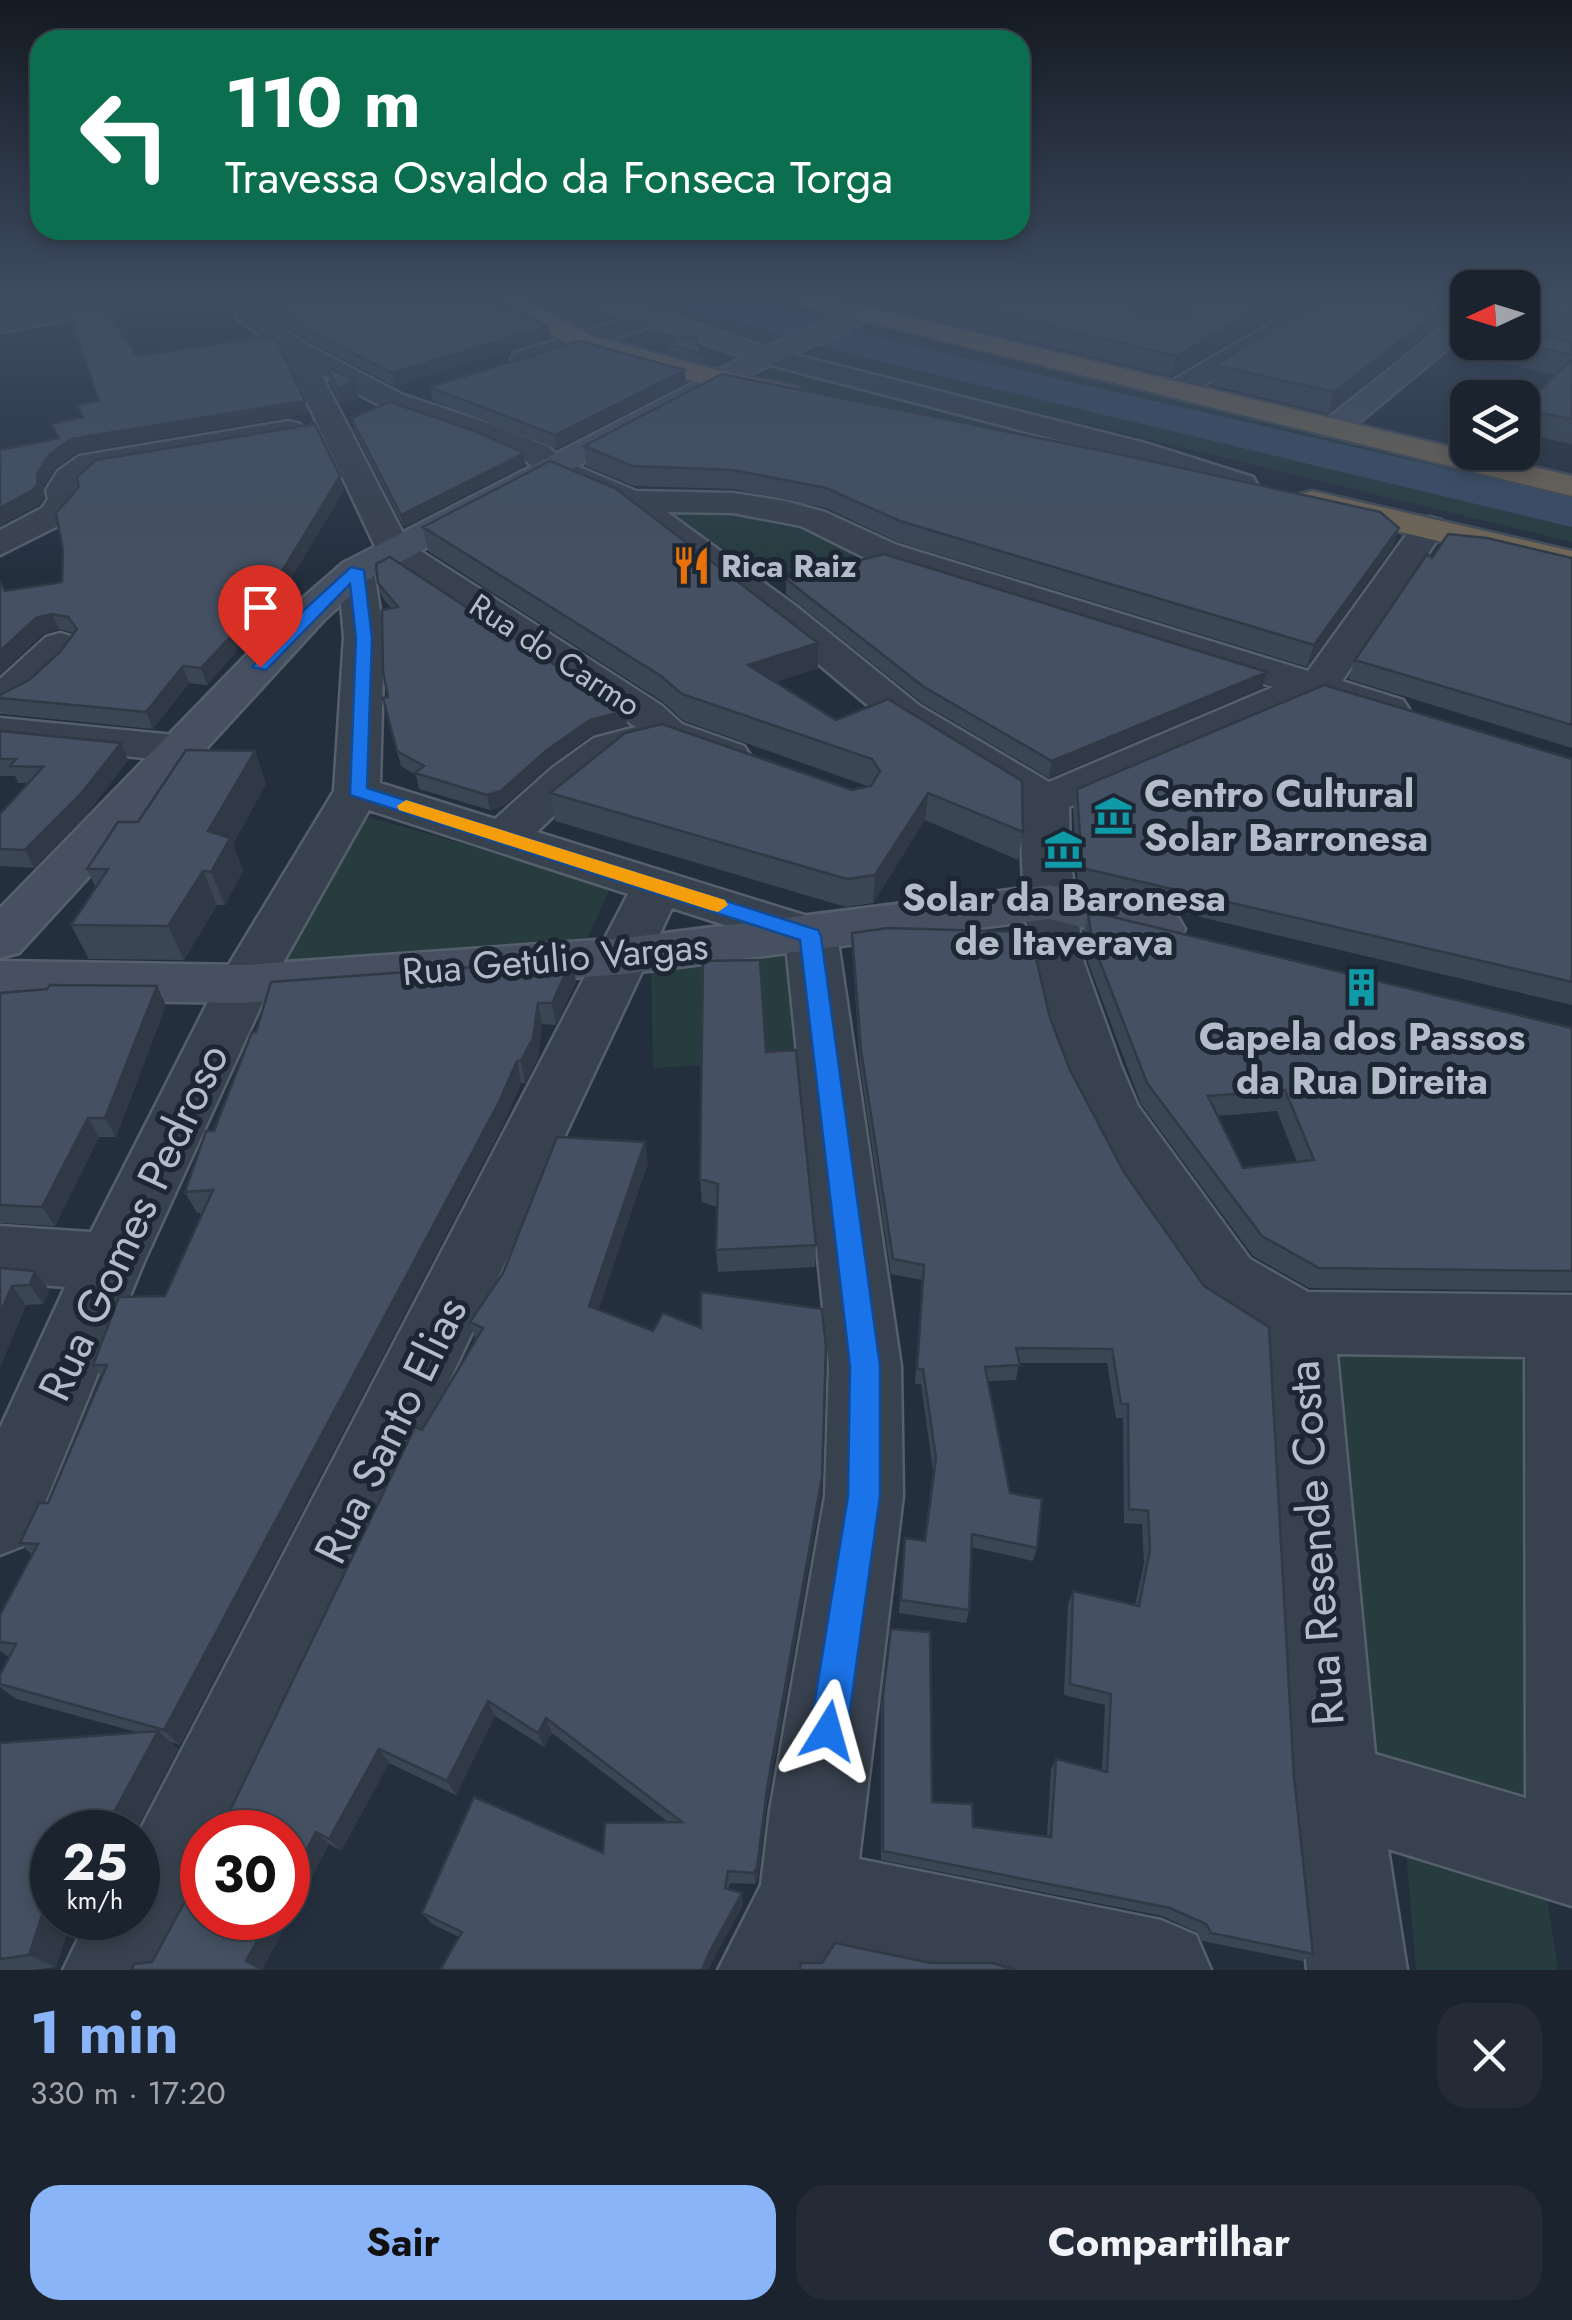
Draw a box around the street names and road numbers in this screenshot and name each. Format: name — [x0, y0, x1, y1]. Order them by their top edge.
street label: Rua do Carmo — [460, 582, 650, 728]
street label: Rua Getúlio Vargas — [400, 918, 710, 999]
street label: Rua Gomes Pedroso — [22, 1033, 245, 1412]
street label: Rua Santo Elias — [298, 1286, 483, 1575]
street label: Rua Resende Costa — [1270, 1358, 1361, 1728]

